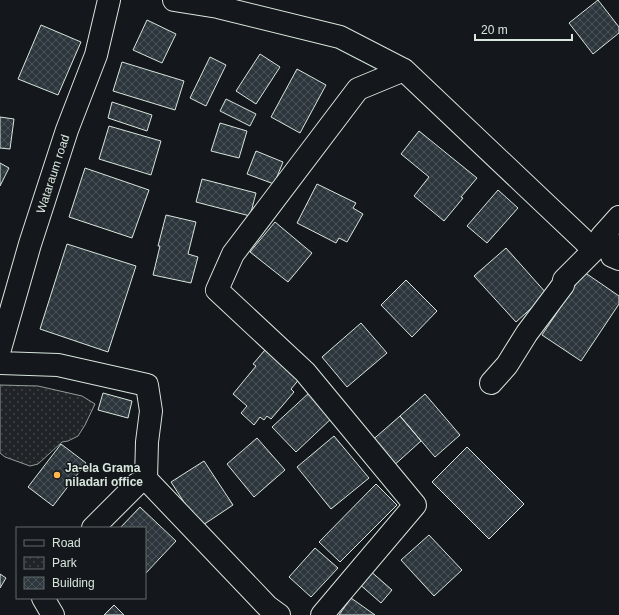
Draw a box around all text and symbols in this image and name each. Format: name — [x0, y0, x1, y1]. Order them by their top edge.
scale bar — [475, 16, 572, 42]
text: 20 m — [481, 23, 508, 37]
street label: Wataraum road — [34, 133, 72, 215]
place label: Ja-ela Grama niladari office — [65, 461, 143, 489]
marker: Ja-ela Grama niladari office — [52, 470, 62, 480]
legend — [16, 527, 146, 599]
text: Road — [52, 536, 81, 550]
text: Park — [52, 556, 78, 570]
text: Building — [52, 576, 95, 590]

